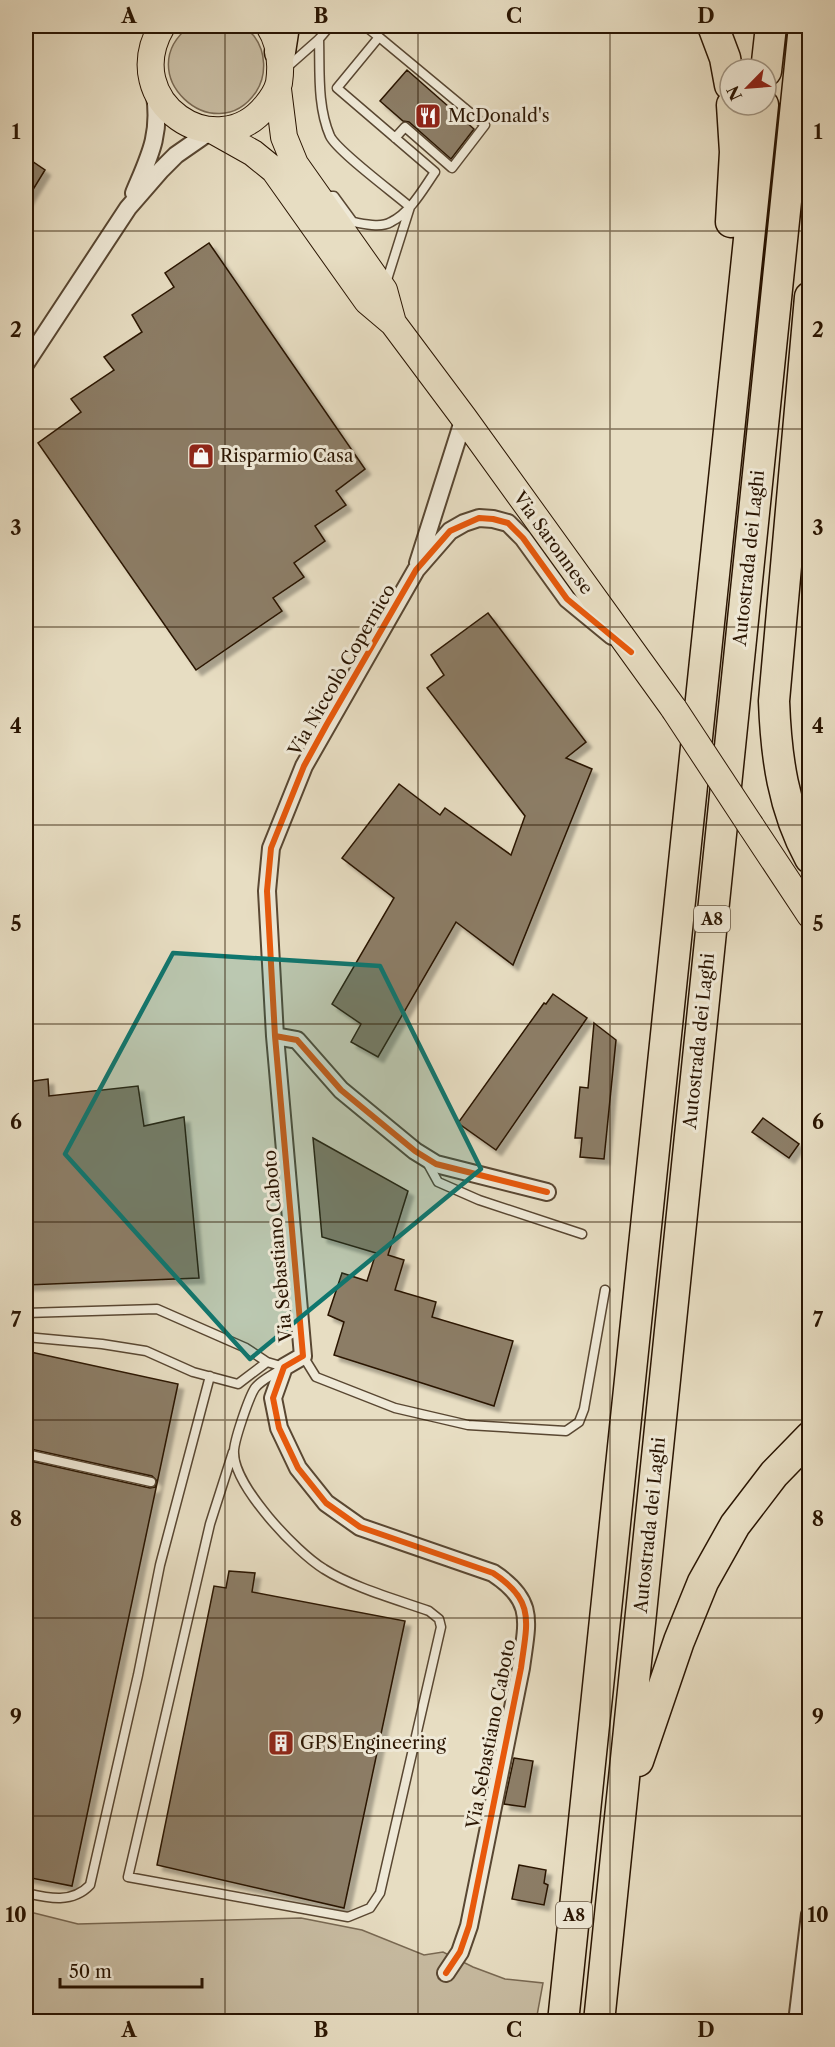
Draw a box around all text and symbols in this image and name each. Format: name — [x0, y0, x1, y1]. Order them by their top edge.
text: A — [120, 4, 137, 28]
text: B — [314, 4, 329, 28]
text: C — [506, 4, 522, 28]
text: D — [697, 4, 715, 28]
north arrow — [718, 57, 778, 117]
text: N — [722, 83, 746, 104]
restaurant icon: McDonald's — [413, 101, 443, 131]
place label: McDonald's — [448, 105, 550, 127]
text: 1 — [12, 120, 21, 144]
text: 1 — [814, 120, 823, 144]
text: 2 — [10, 318, 22, 342]
text: 2 — [812, 318, 824, 342]
shop icon: Risparmio Casa — [186, 441, 216, 471]
place label: Risparmio Casa — [220, 445, 354, 467]
street label: Autostrada dei Laghi — [729, 469, 769, 648]
street label: Via Saronnese — [508, 487, 598, 599]
text: 3 — [10, 516, 22, 540]
text: 3 — [812, 516, 824, 540]
street label: Via Niccolò Copernico — [283, 580, 400, 761]
text: 4 — [10, 714, 22, 738]
text: 4 — [812, 714, 824, 738]
road number: A8 — [694, 906, 730, 932]
text: 5 — [10, 912, 22, 936]
text: 5 — [812, 912, 824, 936]
street label: Autostrada dei Laghi — [679, 952, 719, 1131]
text: 6 — [10, 1110, 22, 1134]
text: 6 — [812, 1110, 824, 1134]
street label: Via Sebastiano Caboto — [259, 1149, 297, 1344]
text: 7 — [11, 1308, 22, 1332]
text: 7 — [813, 1308, 824, 1332]
street label: Autostrada dei Laghi — [630, 1436, 670, 1615]
text: 8 — [10, 1507, 22, 1531]
text: 8 — [812, 1507, 824, 1531]
street label: Via Sebastiano Caboto — [462, 1637, 520, 1832]
text: 9 — [10, 1705, 22, 1729]
text: 9 — [812, 1705, 824, 1729]
building icon: GPS Engineering — [266, 1728, 296, 1758]
place label: GPS Engineering — [300, 1732, 446, 1754]
road number: A8 — [556, 1902, 592, 1928]
text: 10 — [5, 1903, 27, 1927]
text: 10 — [807, 1903, 829, 1927]
scale bar — [60, 1951, 202, 1989]
text: 50 m — [69, 1961, 112, 1983]
text: A — [120, 2018, 137, 2042]
text: B — [314, 2018, 329, 2042]
text: C — [506, 2018, 522, 2042]
text: D — [697, 2018, 715, 2042]

